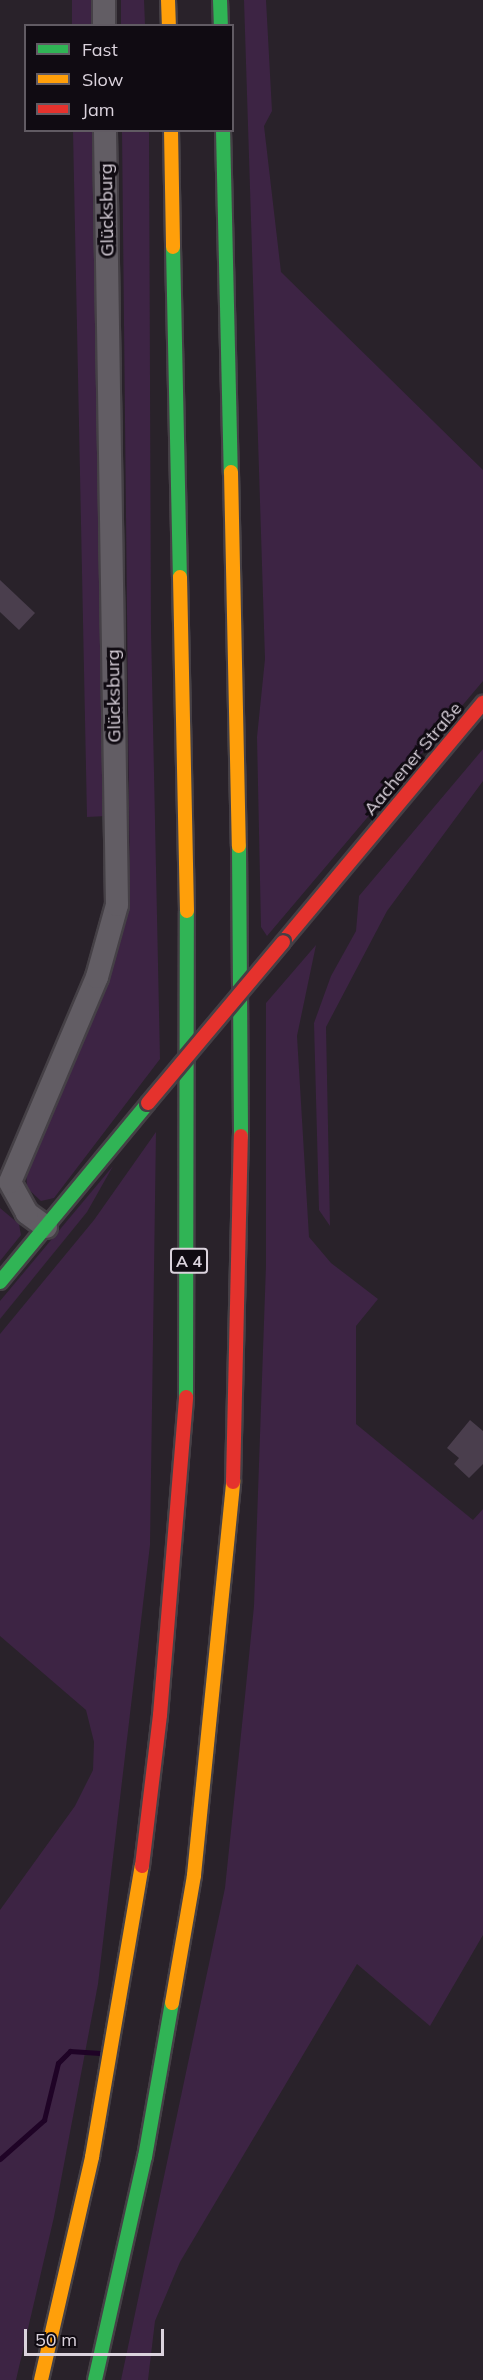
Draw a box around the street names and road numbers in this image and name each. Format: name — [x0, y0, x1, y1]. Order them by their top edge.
street label: Glücksburg — [95, 163, 119, 257]
street label: Glücksburg — [102, 649, 126, 743]
street label: Aachener Straße — [359, 698, 467, 820]
road number: A 4 — [170, 1248, 208, 1274]

